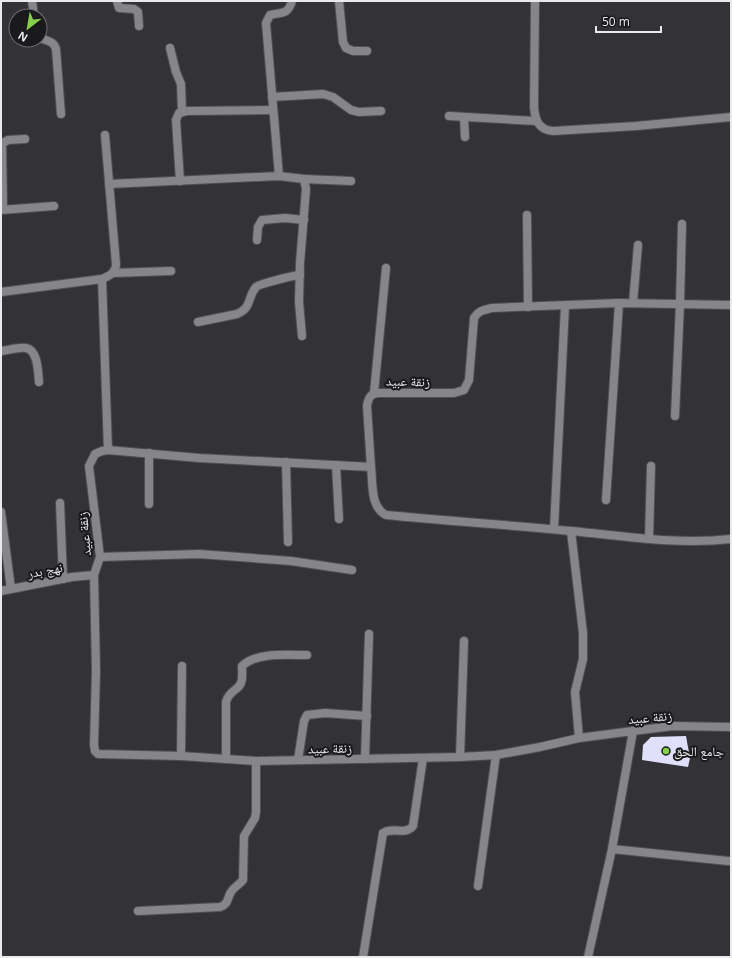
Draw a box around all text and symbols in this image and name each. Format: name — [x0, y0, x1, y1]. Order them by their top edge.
north arrow — [8, 8, 48, 48]
scale bar — [596, 8, 661, 34]
text: 50 m — [602, 13, 630, 30]
text: N — [15, 28, 30, 46]
street label: زنقة عبيد — [386, 372, 430, 390]
street label: زنقة عبيد — [73, 511, 95, 557]
street label: نهج بدر — [25, 558, 64, 583]
street label: زنقة عبيد — [627, 706, 673, 728]
street label: زنقة عبيد — [308, 739, 352, 757]
place label: جامع الحق — [674, 742, 724, 761]
marker: جامع الحق — [661, 746, 671, 756]

